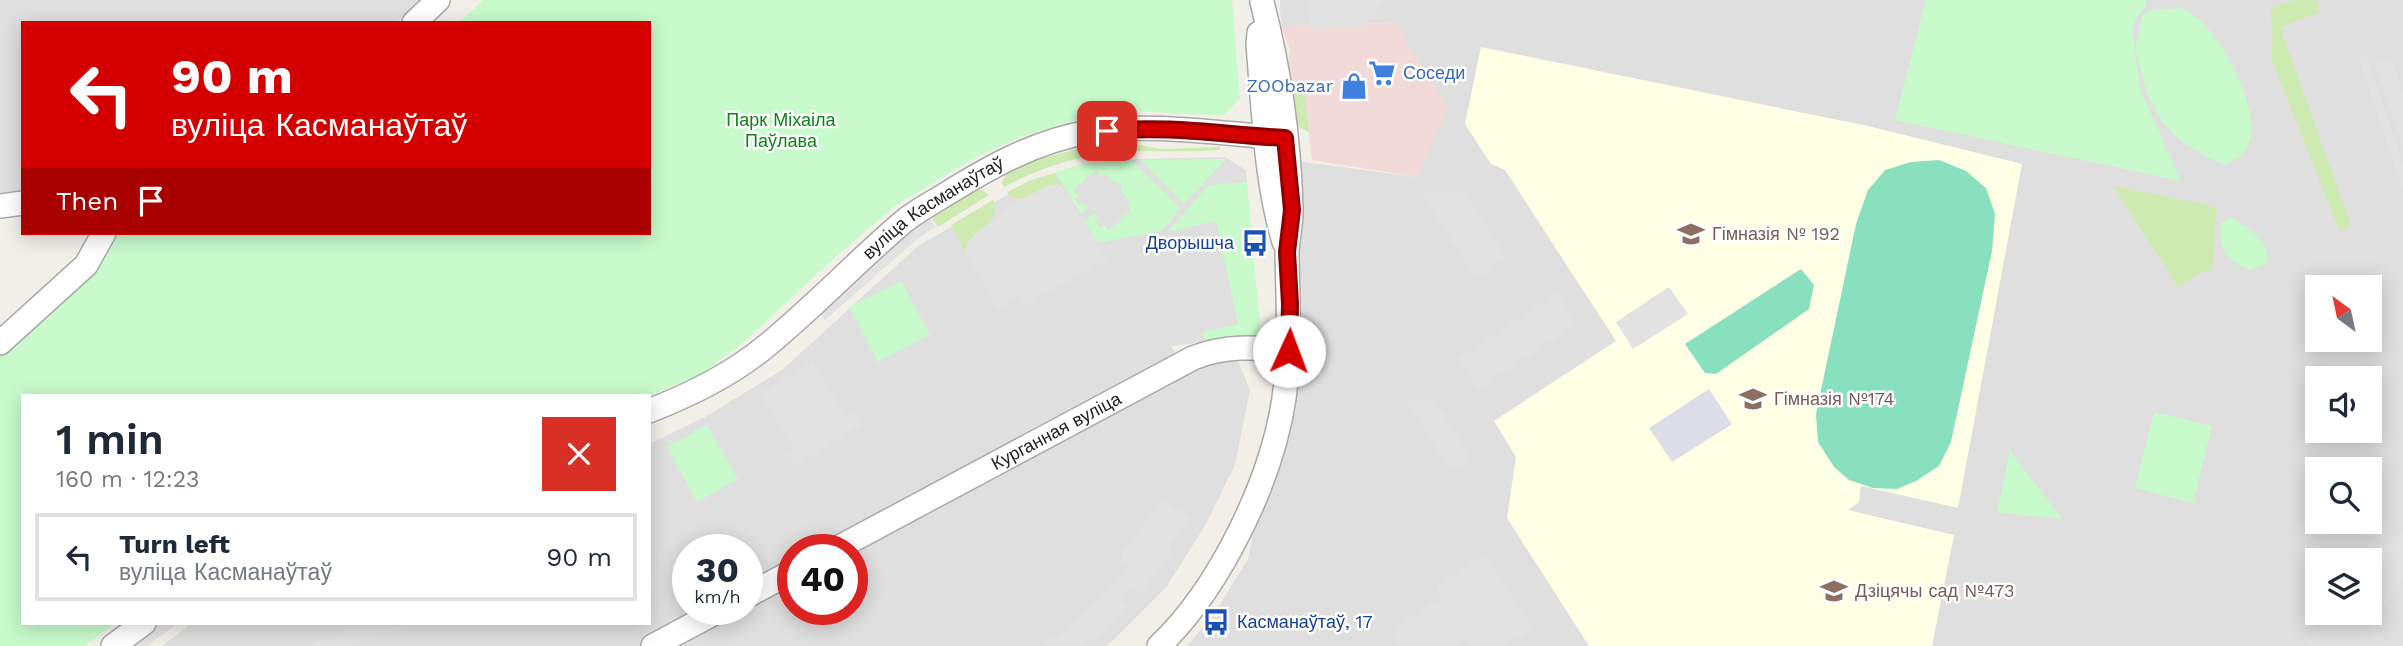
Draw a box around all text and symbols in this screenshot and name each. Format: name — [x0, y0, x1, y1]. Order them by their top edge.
text: 90 m — [171, 47, 293, 105]
icon: left — [56, 49, 147, 140]
supermarket icon: Соседи — [1367, 58, 1397, 88]
place label: Соседи — [1403, 62, 1465, 83]
shop icon: ZOObazar — [1339, 71, 1369, 101]
place label: ZOObazar — [1246, 75, 1333, 96]
pin — [1077, 101, 1137, 161]
text: вуліца Касманаўтаў — [171, 106, 467, 144]
park label: Парк Міхаіла Паўлава — [726, 109, 837, 151]
icon: arrive — [1088, 112, 1126, 150]
street label: вуліца Касманаўтаў — [858, 152, 1007, 263]
icon: arrive — [132, 182, 170, 220]
text: Then — [56, 186, 118, 216]
school or university icon: Гімназія № 192 — [1676, 219, 1706, 249]
place label: Гімназія № 192 — [1712, 223, 1840, 244]
bus stop icon: Дворышча — [1240, 228, 1270, 258]
place label: Дворышча — [1146, 232, 1235, 253]
north arrow — [2305, 275, 2382, 352]
map controls — [2305, 275, 2382, 625]
position arrow — [1252, 314, 1326, 388]
button: sound — [2305, 366, 2382, 443]
school or university icon: Гімназія №174 — [1738, 384, 1768, 414]
street label: Курганная вуліца — [988, 387, 1125, 474]
place label: Гімназія №174 — [1774, 388, 1895, 409]
text: 1 min — [56, 415, 164, 464]
button: close — [542, 417, 616, 491]
button: search — [2305, 457, 2382, 534]
text: 160 m · 12:23 — [56, 466, 199, 493]
text: Turn left — [119, 529, 230, 559]
speed limit sign: 40 — [777, 534, 868, 625]
icon: left — [60, 538, 98, 576]
text: 90 m — [546, 542, 612, 572]
button: layers — [2305, 548, 2382, 625]
text: 30 — [696, 549, 739, 591]
text: вуліца Касманаўтаў — [119, 559, 332, 586]
school or university icon: Дзіцячы сад №473 — [1819, 576, 1849, 606]
place label: Дзіцячы сад №473 — [1855, 580, 2015, 601]
text: km/h — [694, 586, 741, 607]
bus stop icon: Касманаўтаў, 17 — [1201, 607, 1231, 637]
place label: Касманаўтаў, 17 — [1237, 611, 1373, 632]

